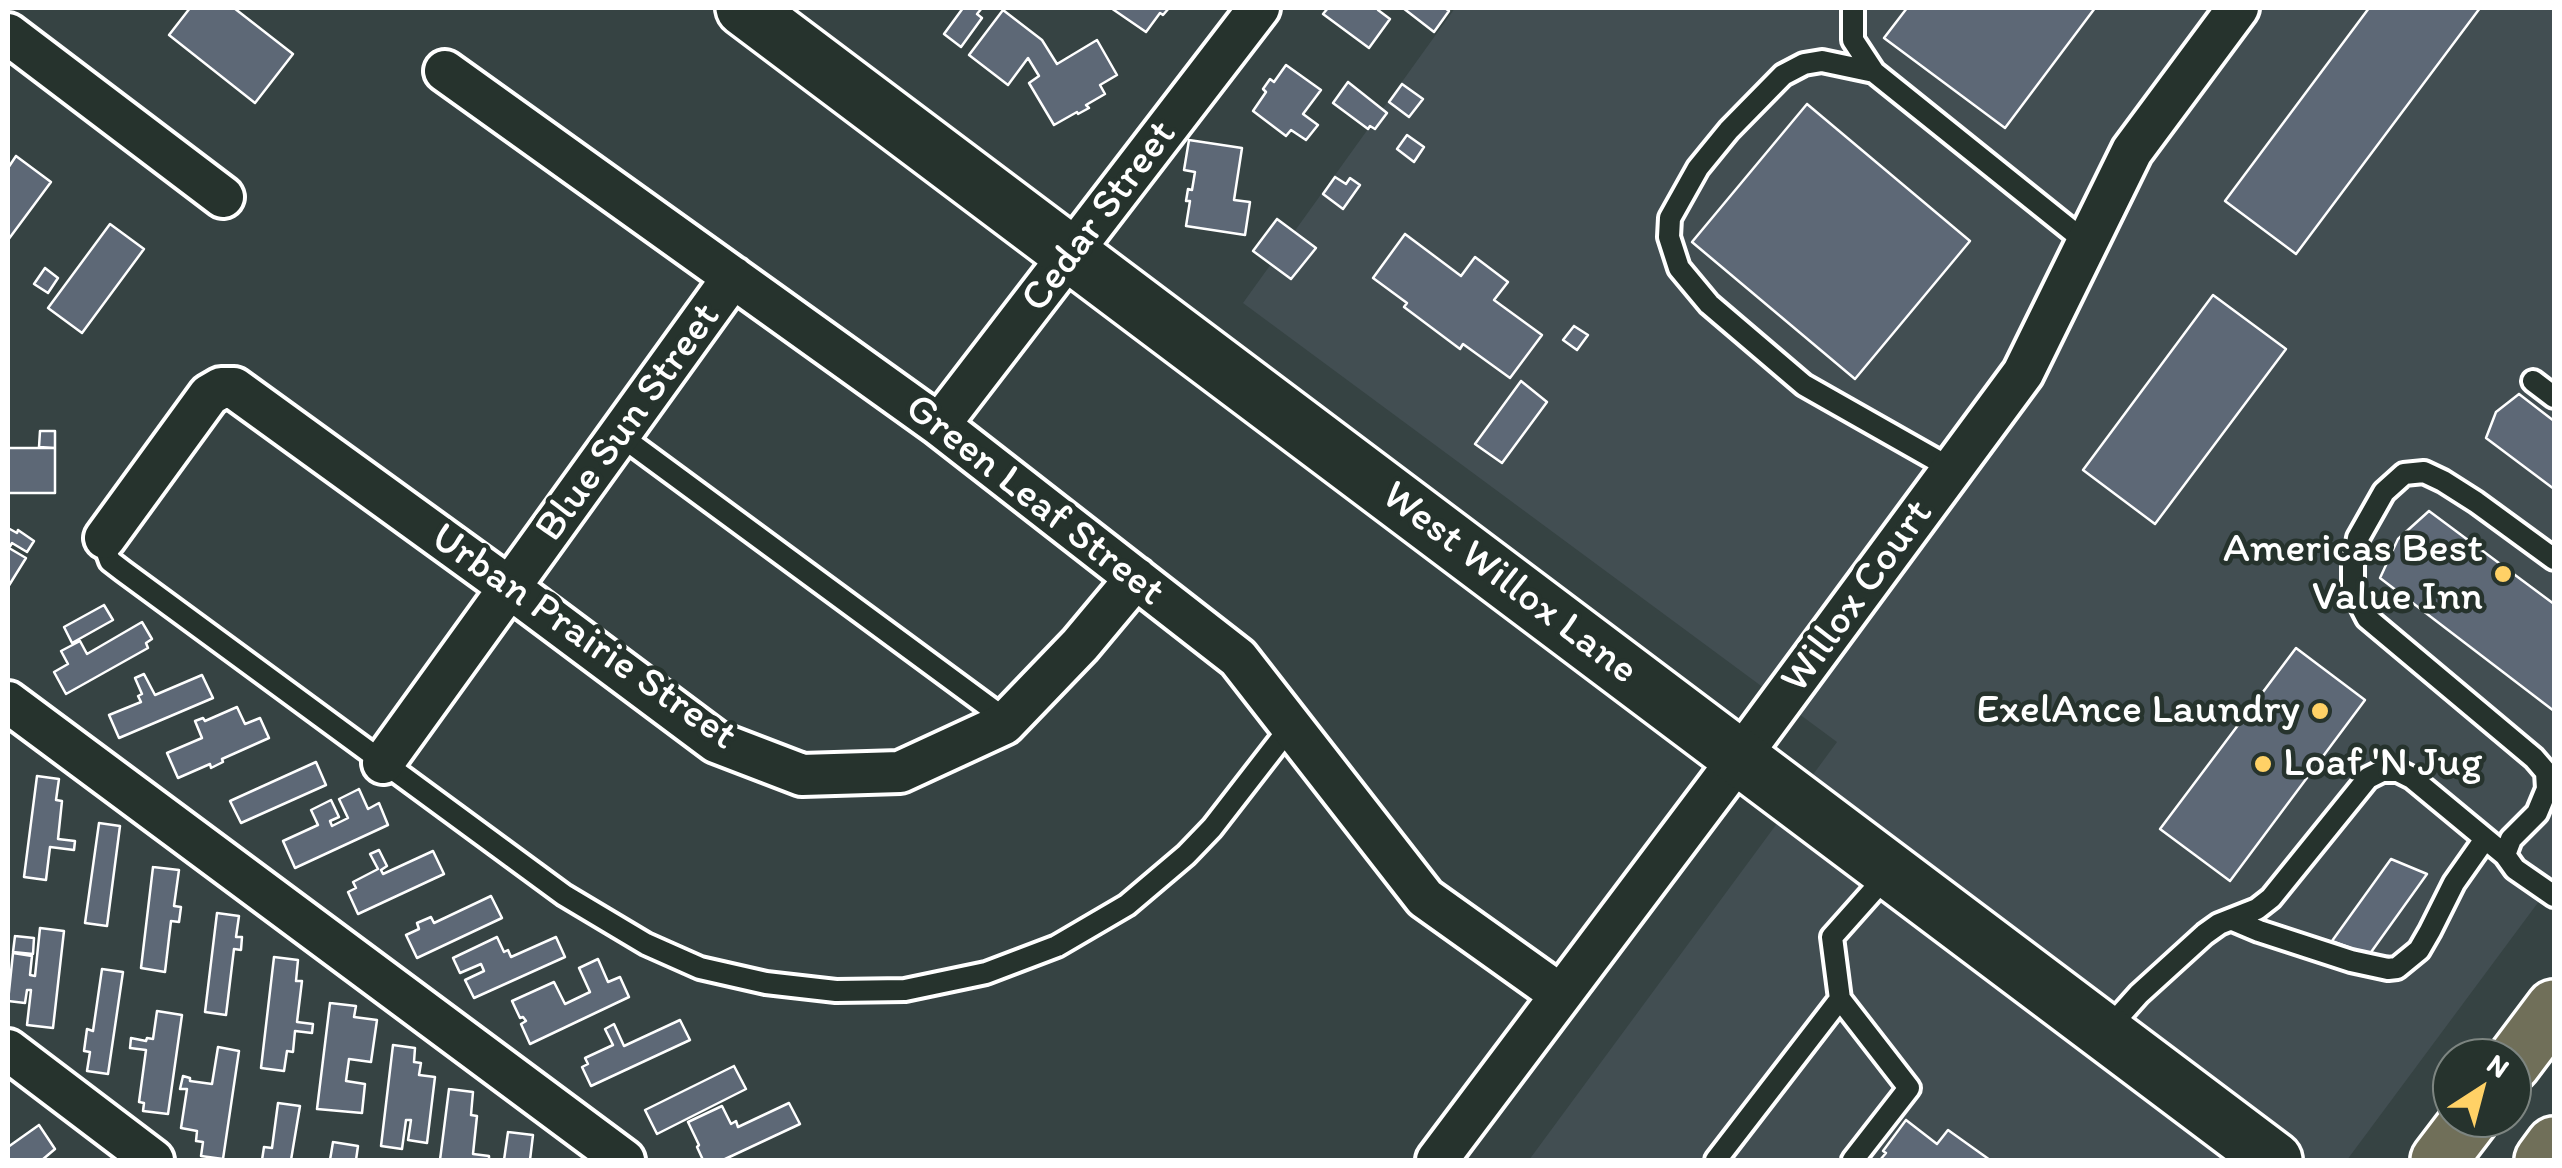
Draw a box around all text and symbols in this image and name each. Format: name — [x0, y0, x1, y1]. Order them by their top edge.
street label: Cedar Street — [1012, 111, 1188, 323]
street label: Blue Sun Street — [526, 294, 732, 552]
street label: Green Leaf Street — [894, 384, 1174, 618]
street label: West Willox Lane — [1371, 471, 1647, 697]
street label: Willox Court — [1771, 491, 1945, 703]
street label: Urban Prairie Street — [420, 514, 746, 762]
place label: Americas Best Value Inn — [2223, 525, 2483, 624]
marker: Americas Best Value Inn — [2492, 563, 2514, 585]
place label: ExelAnce Laundry — [1976, 686, 2300, 736]
marker: ExelAnce Laundry — [2309, 700, 2331, 722]
place label: Loaf 'N Jug — [2283, 739, 2482, 789]
marker: Loaf 'N Jug — [2252, 753, 2274, 775]
north arrow — [2432, 1038, 2532, 1138]
text: N — [2481, 1046, 2516, 1085]

